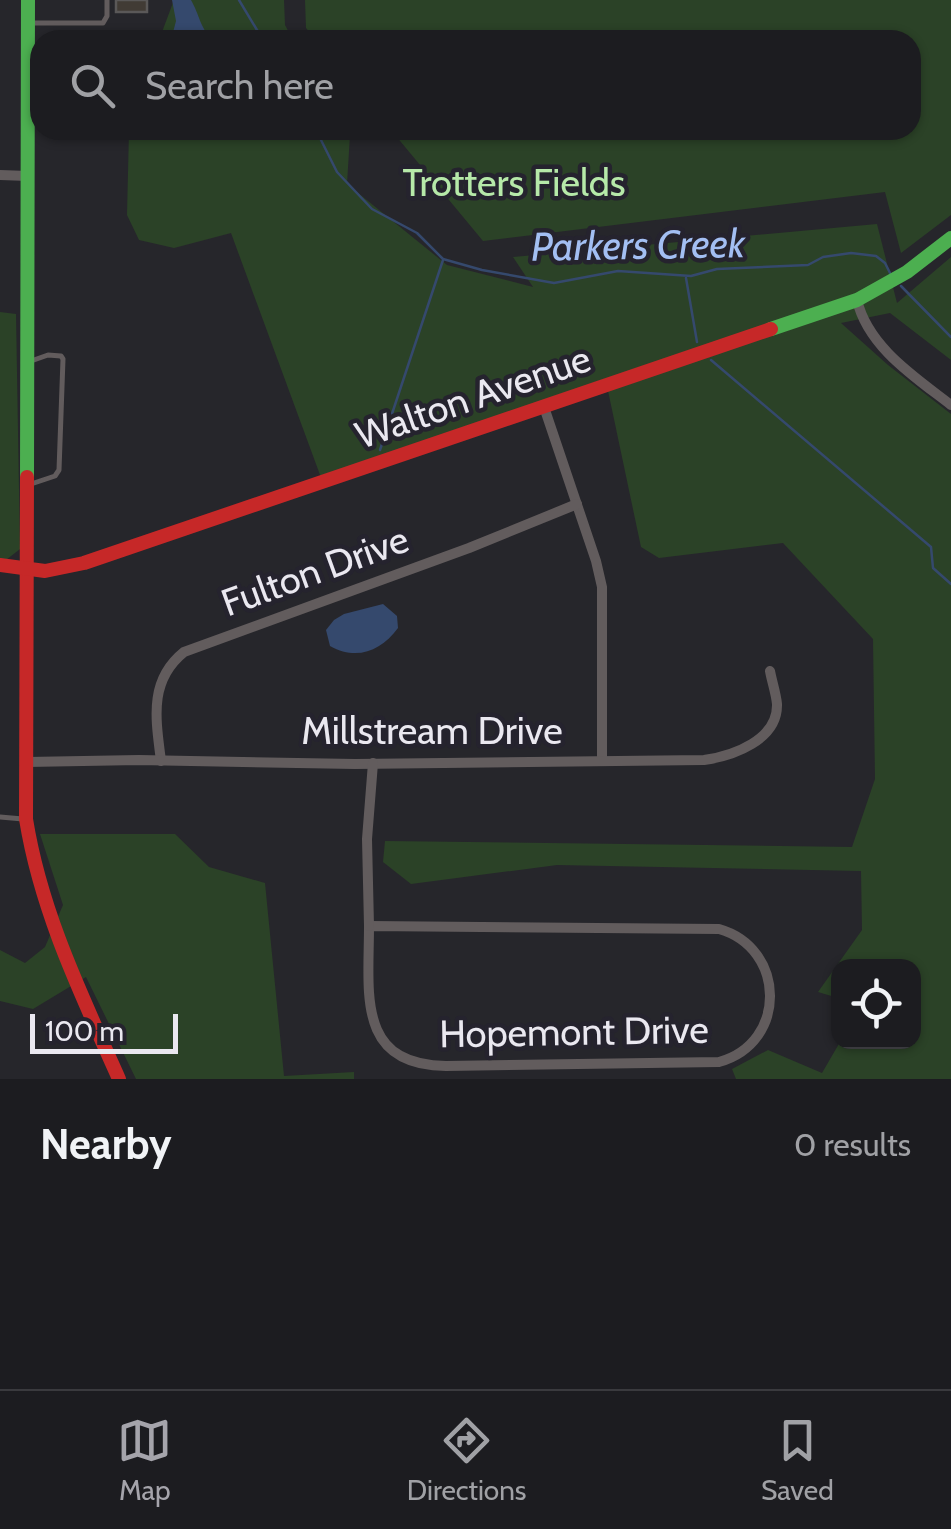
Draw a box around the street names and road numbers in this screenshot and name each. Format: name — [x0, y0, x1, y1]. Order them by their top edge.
street label: Walton Avenue — [349, 334, 596, 459]
street label: Fulton Drive — [215, 515, 415, 626]
street label: Millstream Drive — [301, 707, 563, 754]
street label: Hopemont Drive — [439, 1006, 709, 1057]

